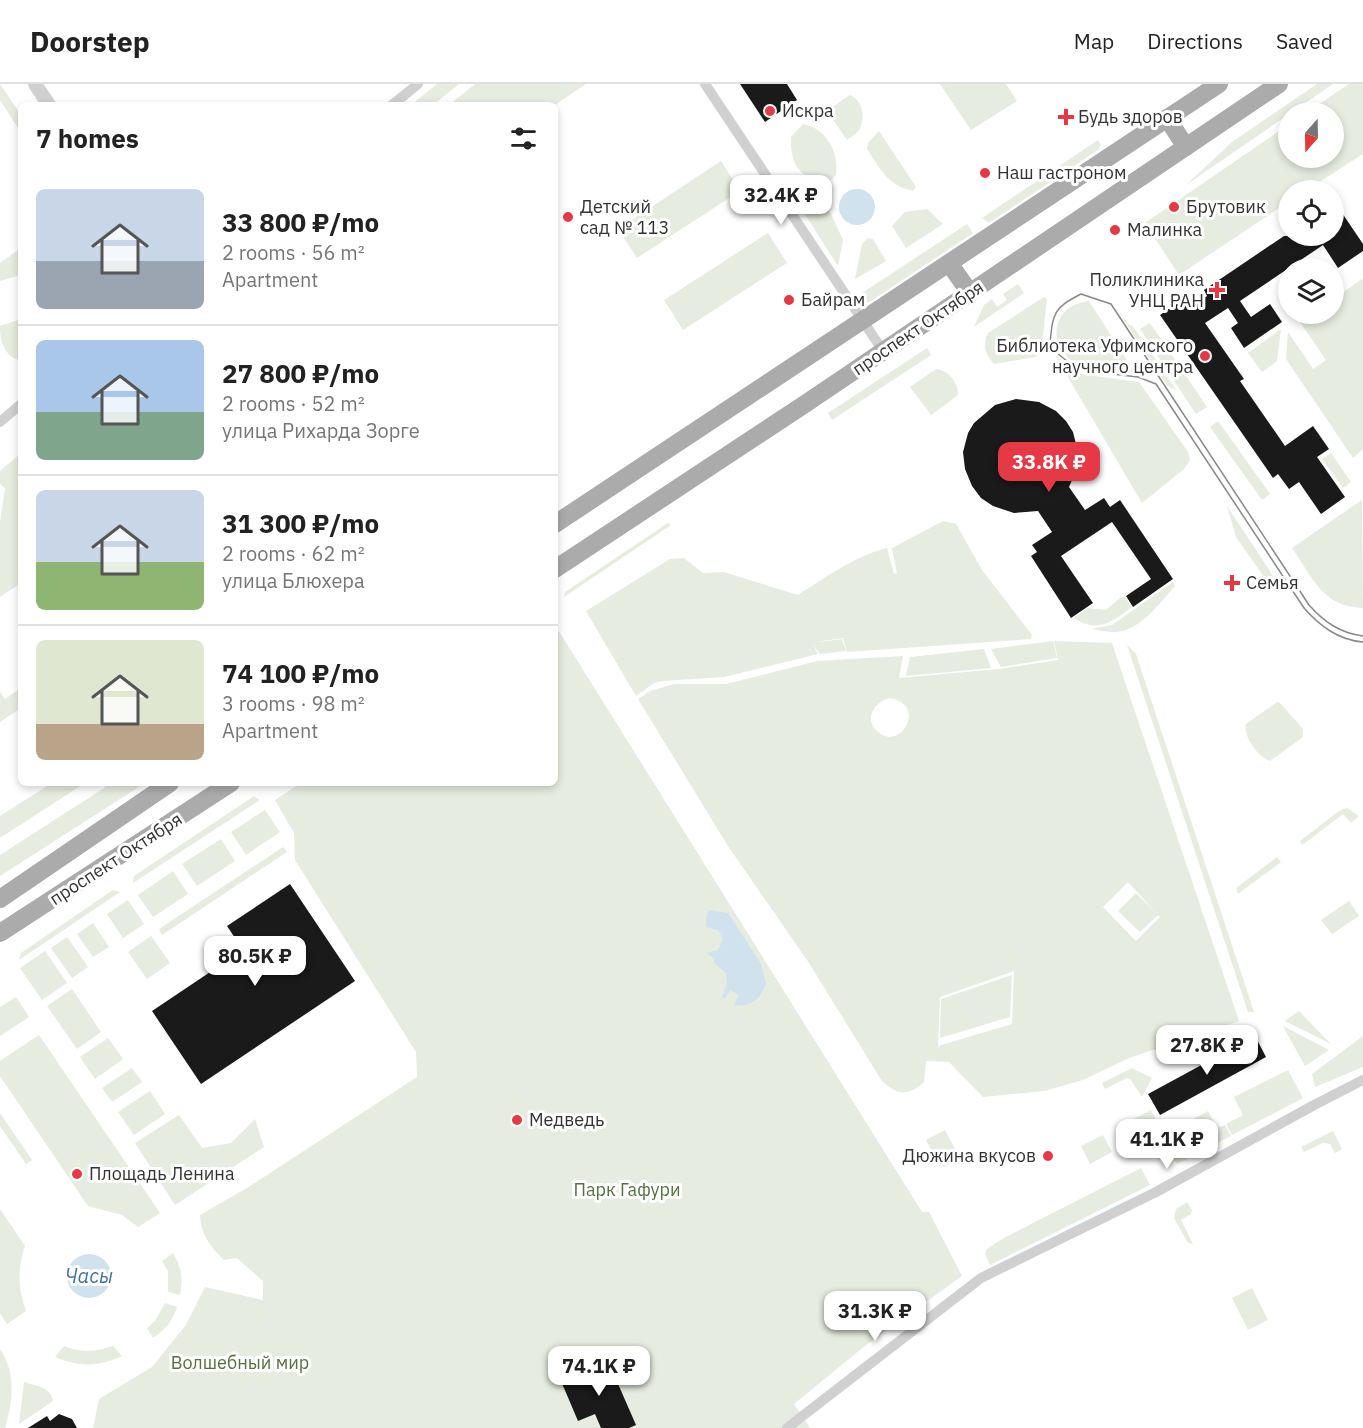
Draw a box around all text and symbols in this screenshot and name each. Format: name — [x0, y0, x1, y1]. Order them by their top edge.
text: Doorstep — [30, 23, 150, 60]
text: Map — [1074, 27, 1114, 55]
text: Directions — [1147, 27, 1243, 55]
text: Saved — [1276, 27, 1333, 55]
place label: Искра — [782, 99, 834, 122]
north arrow — [1278, 102, 1344, 168]
map controls — [1278, 102, 1344, 324]
marker: Искра — [763, 104, 777, 118]
place label: Будь здоров — [1078, 105, 1183, 128]
marker: Будь здоров — [1059, 110, 1073, 124]
text: 7 homes — [36, 121, 139, 155]
icon: filters — [507, 122, 540, 155]
place label: Наш гастроном — [997, 161, 1126, 184]
marker: Наш гастроном — [978, 166, 992, 180]
pin: 32.4K ₽ — [726, 175, 836, 226]
button: locate — [1278, 180, 1344, 246]
text: 32.4K ₽ — [744, 181, 818, 208]
place label: Детский сад № 113 — [580, 195, 669, 239]
place label: Брутовик — [1186, 195, 1266, 218]
marker: Брутовик — [1167, 200, 1181, 214]
text: 33 800 ₽/mo — [222, 205, 379, 239]
marker: Детский сад № 113 — [561, 210, 575, 224]
icon: home — [84, 213, 156, 285]
place label: Малинка — [1127, 218, 1202, 241]
marker: Малинка — [1108, 223, 1122, 237]
text: 2 rooms · 56 m² — [222, 239, 365, 266]
button: layers — [1278, 258, 1344, 324]
text: Apartment — [222, 266, 318, 293]
place label: Поликлиника УНЦ РАН — [1090, 268, 1204, 312]
street label: проспект Октября — [848, 275, 988, 380]
marker: Поликлиника УНЦ РАН — [1208, 281, 1226, 299]
place label: Байрам — [801, 288, 865, 311]
marker: Байрам — [782, 293, 796, 307]
place label: Библиотека Уфимского научного центра — [996, 334, 1193, 378]
marker: Библиотека Уфимского научного центра — [1198, 349, 1212, 363]
text: 27 800 ₽/mo — [222, 356, 379, 390]
icon: home — [84, 364, 156, 436]
text: 2 rooms · 52 m² — [222, 390, 365, 417]
text: улица Рихарда Зорге — [222, 417, 420, 444]
pin: 33.8K ₽ — [994, 442, 1104, 493]
text: 33.8K ₽ — [1012, 448, 1086, 475]
text: 31 300 ₽/mo — [222, 506, 379, 540]
icon: home — [84, 514, 156, 586]
text: 2 rooms · 62 m² — [222, 540, 365, 567]
text: улица Блюхера — [222, 567, 365, 594]
place label: Семья — [1246, 571, 1299, 594]
marker: Семья — [1223, 574, 1241, 592]
text: 74 100 ₽/mo — [222, 656, 379, 690]
icon: home — [84, 664, 156, 736]
text: 3 rooms · 98 m² — [222, 690, 365, 717]
text: Apartment — [222, 717, 318, 744]
street label: проспект Октября — [45, 807, 186, 910]
pin: 80.5K ₽ — [200, 936, 310, 987]
text: 80.5K ₽ — [218, 942, 292, 969]
pin: 27.8K ₽ — [1152, 1025, 1262, 1076]
text: 27.8K ₽ — [1170, 1031, 1244, 1058]
place label: Медведь — [529, 1108, 604, 1131]
marker: Медведь — [510, 1113, 524, 1127]
pin: 41.1K ₽ — [1112, 1119, 1222, 1170]
text: 41.1K ₽ — [1130, 1125, 1204, 1152]
place label: Дюжина вкусов — [903, 1144, 1036, 1167]
marker: Дюжина вкусов — [1041, 1149, 1055, 1163]
place label: Площадь Ленина — [89, 1162, 235, 1185]
marker: Площадь Ленина — [70, 1167, 84, 1181]
park label: Парк Гафури — [573, 1178, 681, 1201]
water label: Часы — [65, 1262, 113, 1289]
pin: 31.3K ₽ — [820, 1291, 930, 1342]
text: 31.3K ₽ — [838, 1297, 912, 1324]
pin: 74.1K ₽ — [544, 1346, 654, 1397]
park label: Волшебный мир — [171, 1351, 309, 1374]
text: 74.1K ₽ — [562, 1352, 636, 1379]

